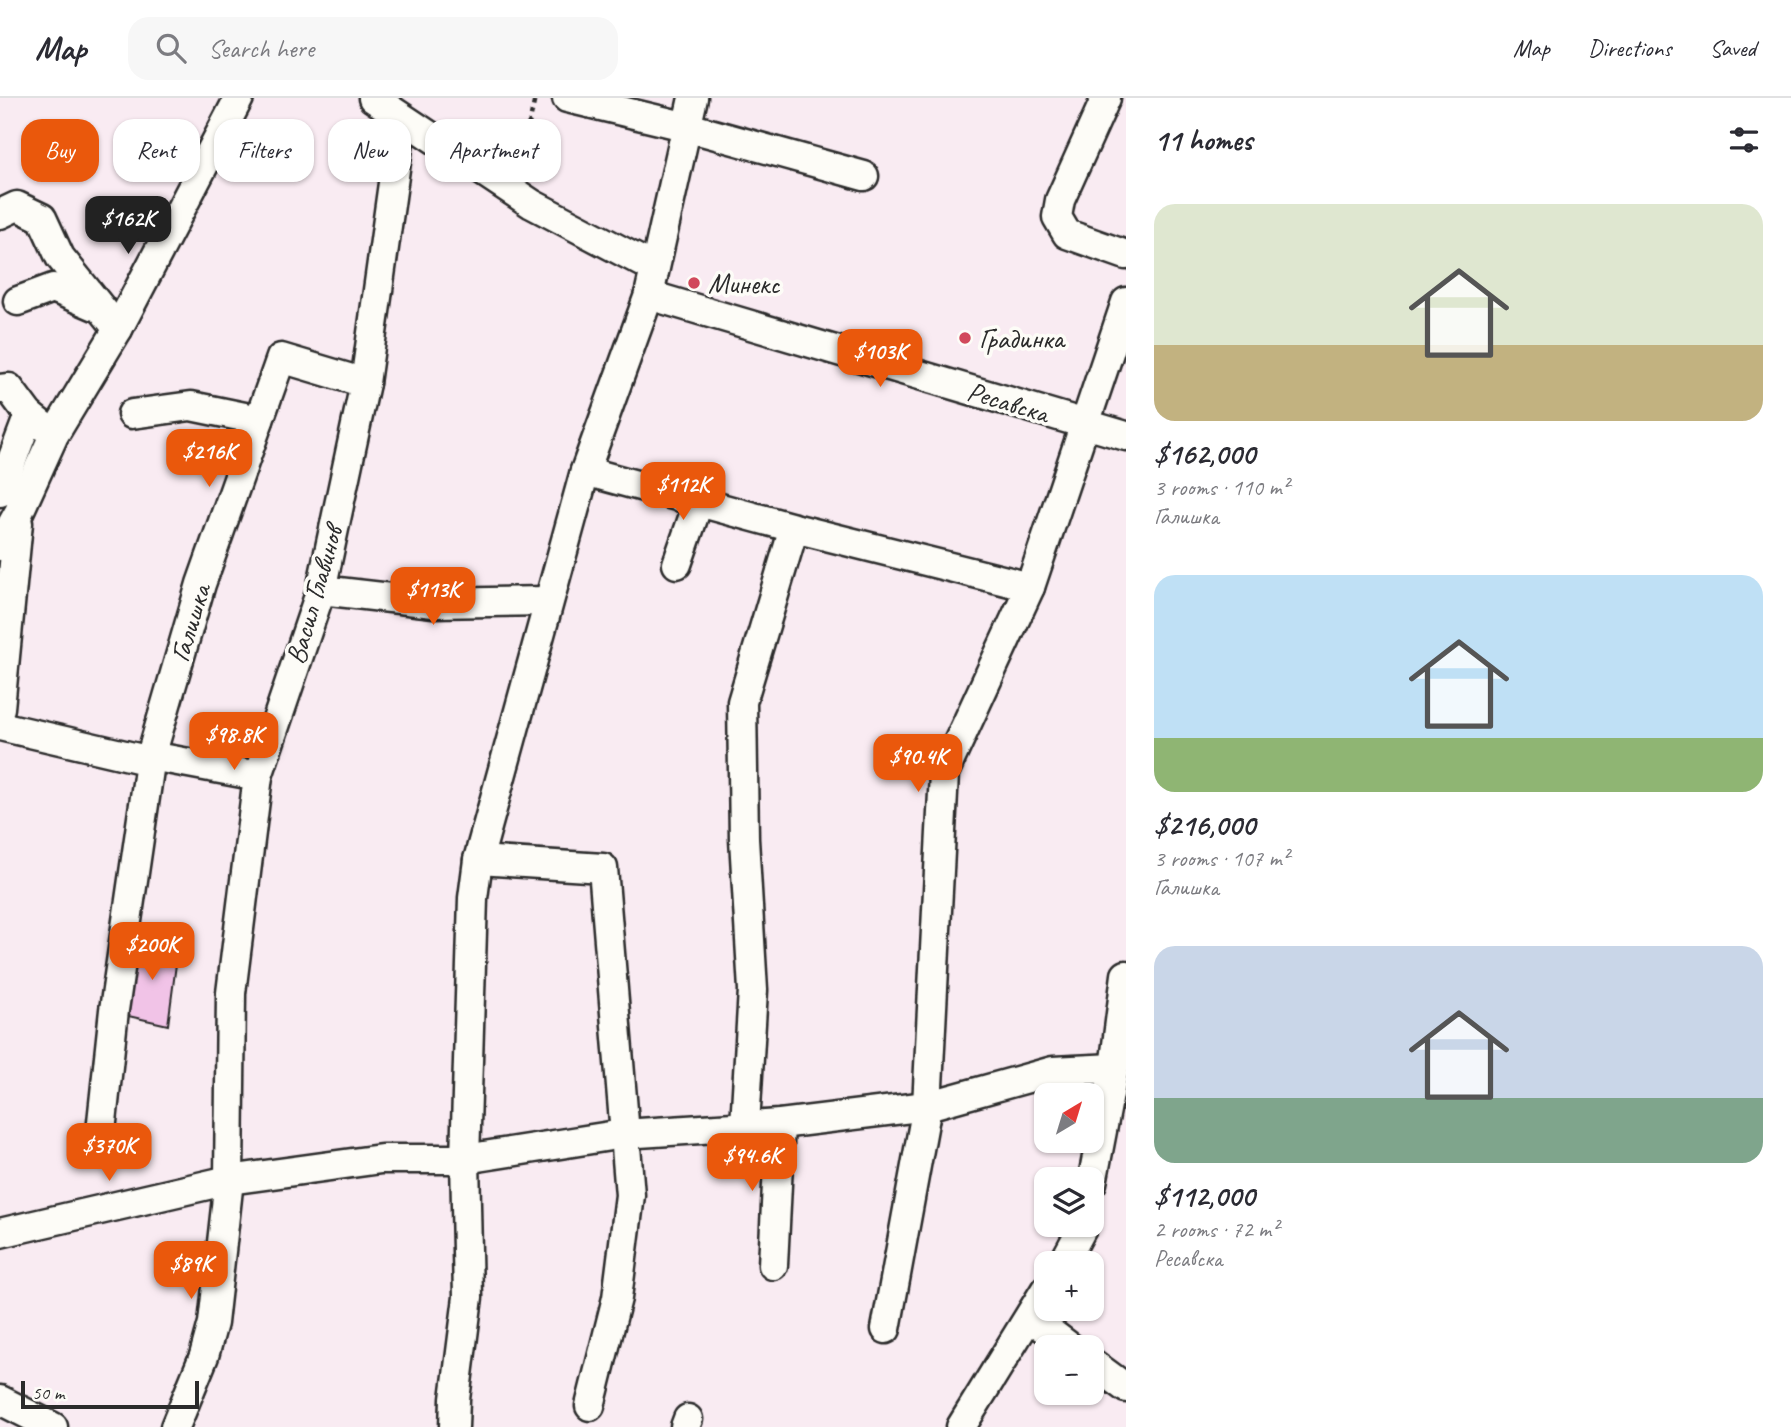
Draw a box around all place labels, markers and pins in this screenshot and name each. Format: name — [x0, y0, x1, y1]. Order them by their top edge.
pin: $162K — [79, 197, 177, 256]
place label: Минекс — [708, 266, 781, 301]
marker: Минекс — [686, 275, 702, 291]
place label: Градинка — [979, 321, 1066, 356]
pin: $103K — [831, 330, 929, 389]
marker: Градинка — [957, 330, 973, 346]
pin: $216K — [160, 430, 258, 489]
pin: $112K — [634, 462, 732, 522]
pin: $113K — [384, 568, 482, 627]
pin: $98.8K — [177, 712, 291, 772]
pin: $90.4K — [861, 734, 975, 794]
pin: $200K — [103, 922, 201, 982]
pin: $370K — [60, 1124, 158, 1183]
pin: $94.6K — [695, 1134, 809, 1193]
pin: $89K — [150, 1242, 232, 1301]

